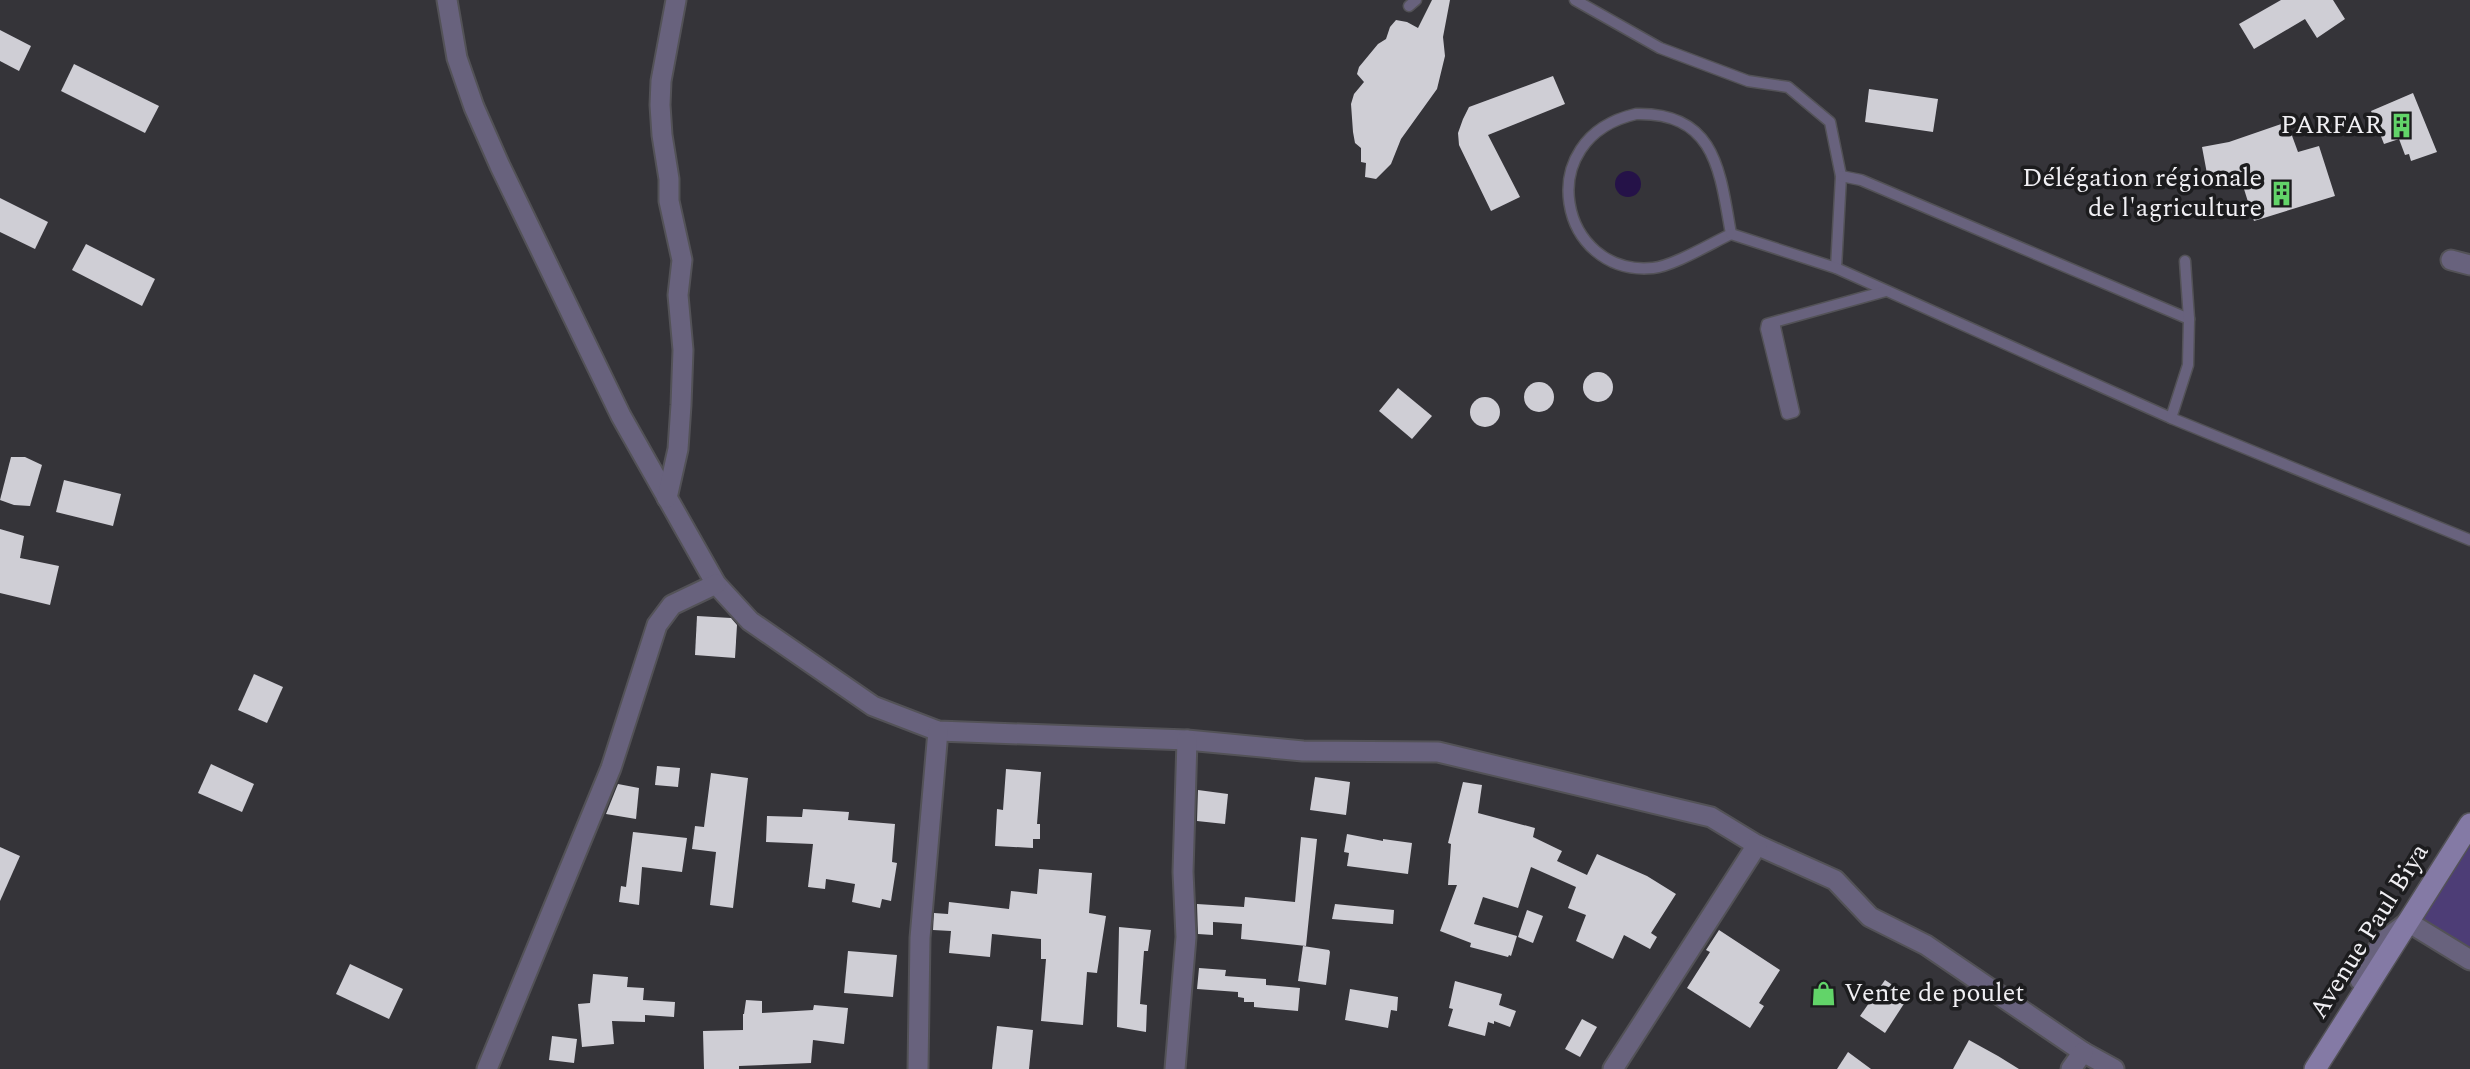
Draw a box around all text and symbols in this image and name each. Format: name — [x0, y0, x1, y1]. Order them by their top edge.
place label: PARFAR — [2280, 105, 2383, 145]
building icon: PARFAR — [2388, 111, 2416, 139]
place label: Délégation régionale de l'agriculture — [2022, 158, 2262, 228]
building icon: Délégation régionale de l'agriculture — [2268, 179, 2296, 207]
street label: Avenue Paul Biya — [2299, 835, 2439, 1027]
place label: Vente de poulet — [1844, 973, 2025, 1013]
shop icon: Vente de poulet — [1810, 979, 1838, 1007]

